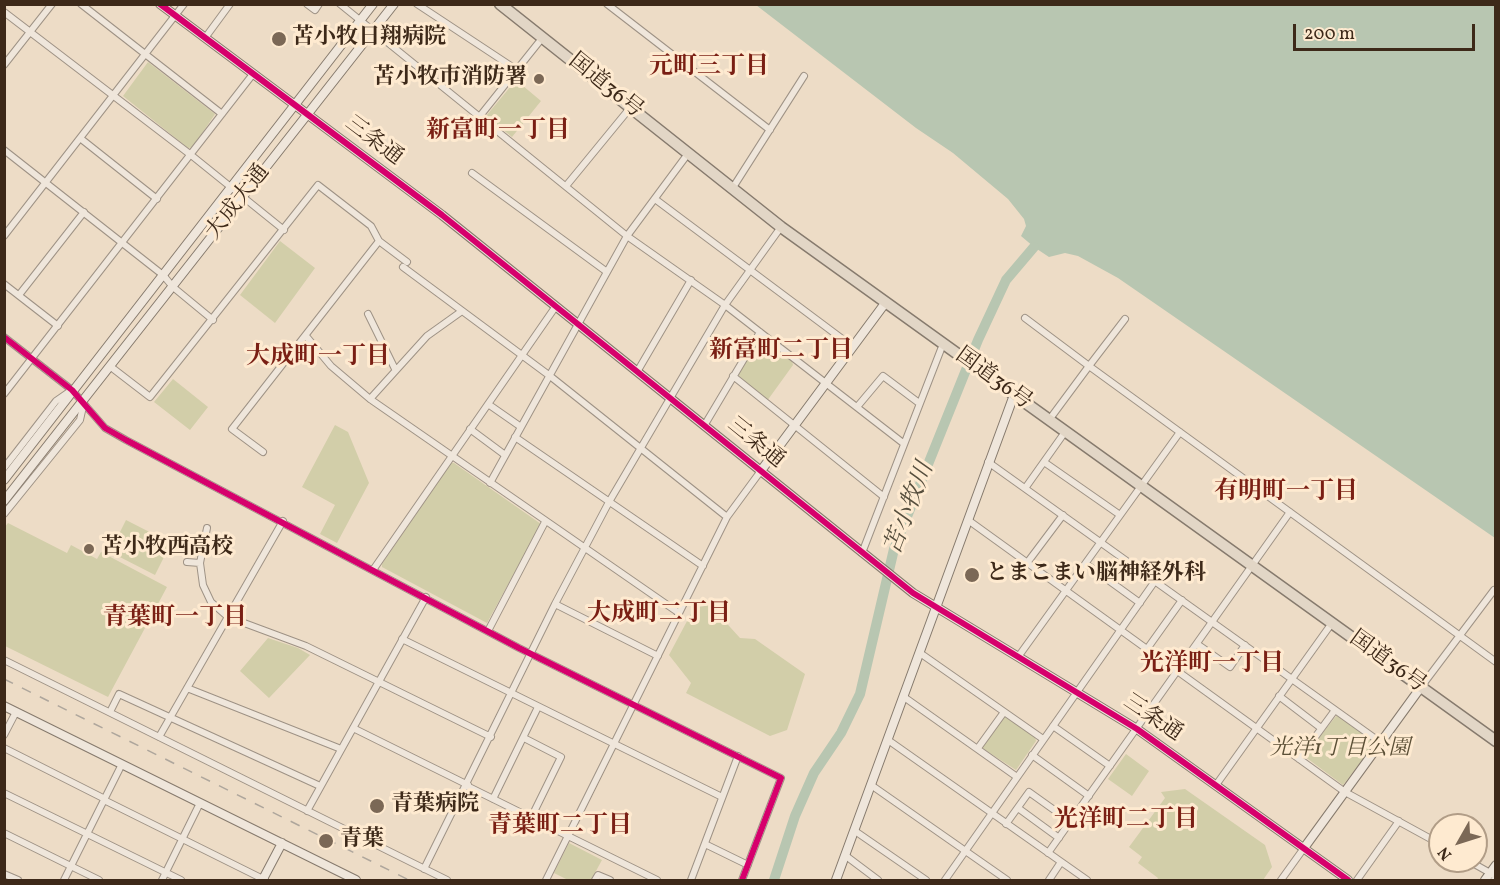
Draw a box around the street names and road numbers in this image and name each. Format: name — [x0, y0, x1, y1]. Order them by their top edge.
street label: 国道36号 — [562, 49, 648, 125]
street label: 三条通 — [339, 112, 407, 172]
street label: 大成大通 — [202, 160, 276, 246]
street label: 国道36号 — [949, 343, 1037, 417]
street label: 三条通 — [721, 413, 789, 475]
street label: 国道36号 — [1343, 626, 1431, 700]
street label: 三条通 — [1117, 690, 1187, 748]

